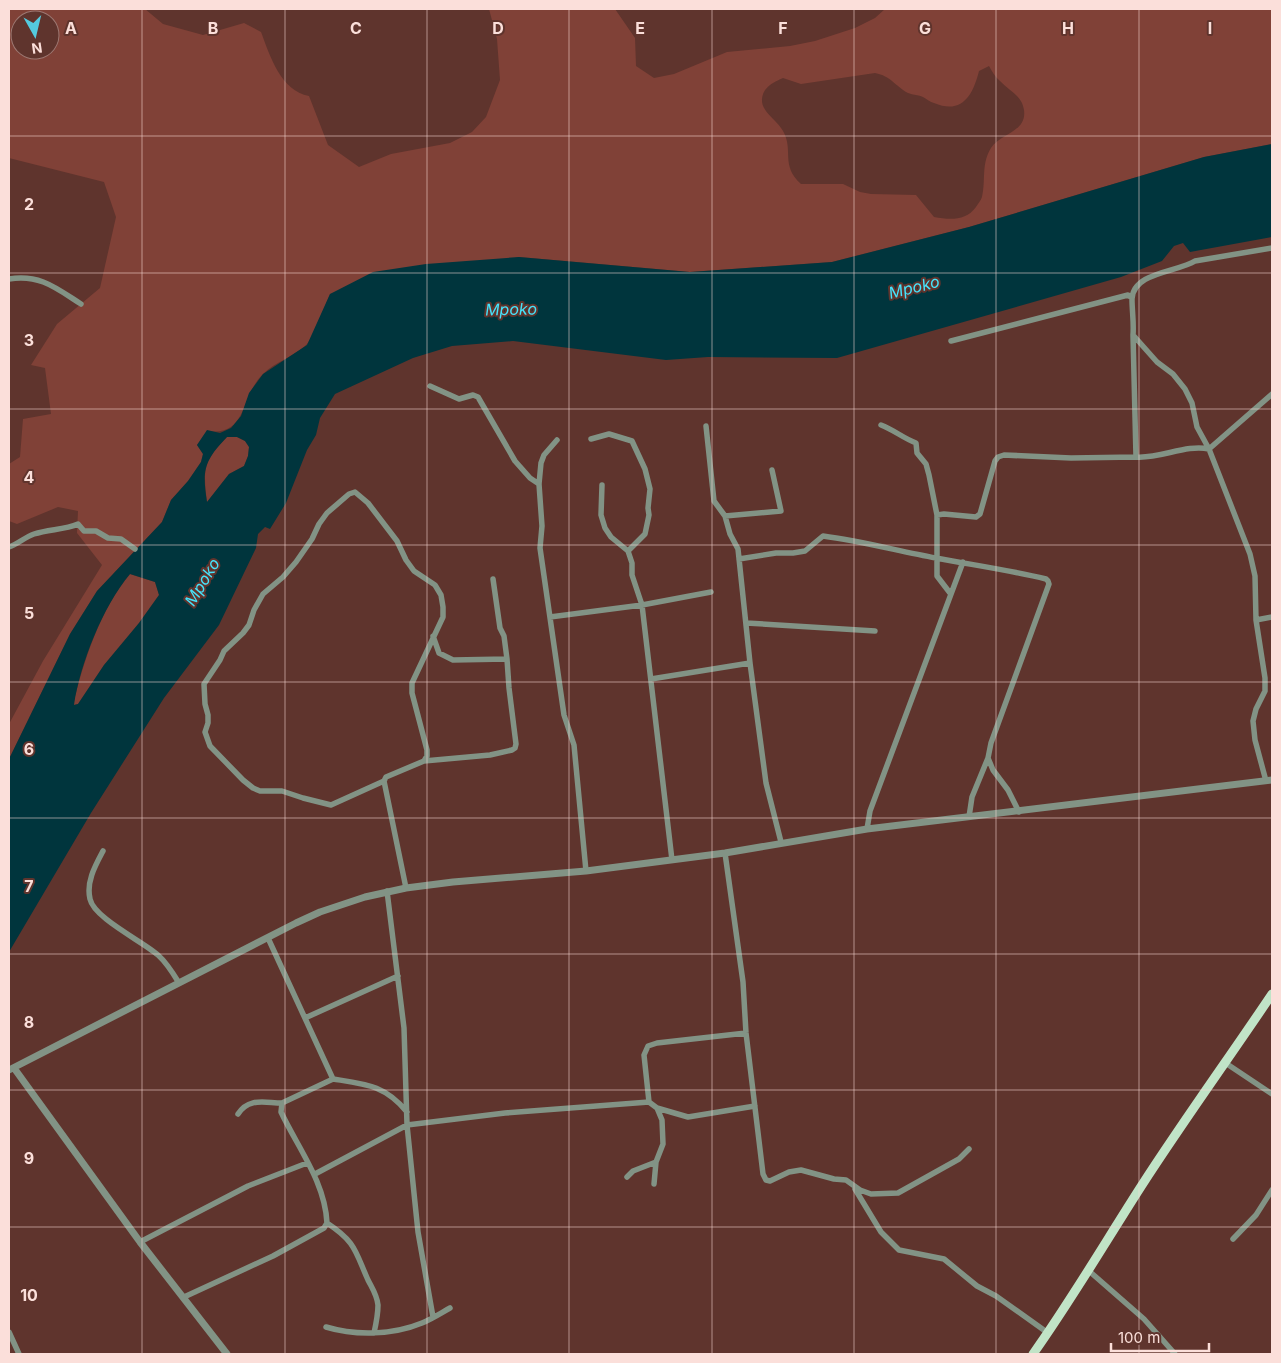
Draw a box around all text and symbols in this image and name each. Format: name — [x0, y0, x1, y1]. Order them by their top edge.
north arrow — [10, 10, 60, 60]
text: A — [65, 18, 77, 38]
text: B — [208, 18, 218, 38]
text: C — [350, 18, 362, 38]
text: D — [492, 18, 504, 38]
text: E — [635, 18, 645, 38]
text: F — [778, 18, 788, 38]
text: G — [919, 18, 931, 38]
text: H — [1062, 18, 1074, 38]
text: I — [1208, 18, 1212, 38]
text: N — [30, 39, 43, 58]
text: 2 — [24, 194, 34, 214]
water label: Mpoko — [886, 271, 942, 303]
water label: Mpoko — [485, 299, 537, 319]
text: 3 — [24, 330, 34, 350]
text: 4 — [24, 467, 35, 487]
water label: Mpoko — [180, 555, 224, 609]
text: 5 — [24, 603, 34, 623]
text: 6 — [24, 739, 34, 759]
text: 7 — [24, 876, 34, 896]
text: 8 — [24, 1012, 34, 1032]
text: 9 — [24, 1148, 34, 1168]
text: 10 — [20, 1285, 38, 1305]
scale bar — [1111, 1320, 1208, 1352]
text: 100 m — [1118, 1328, 1160, 1347]

